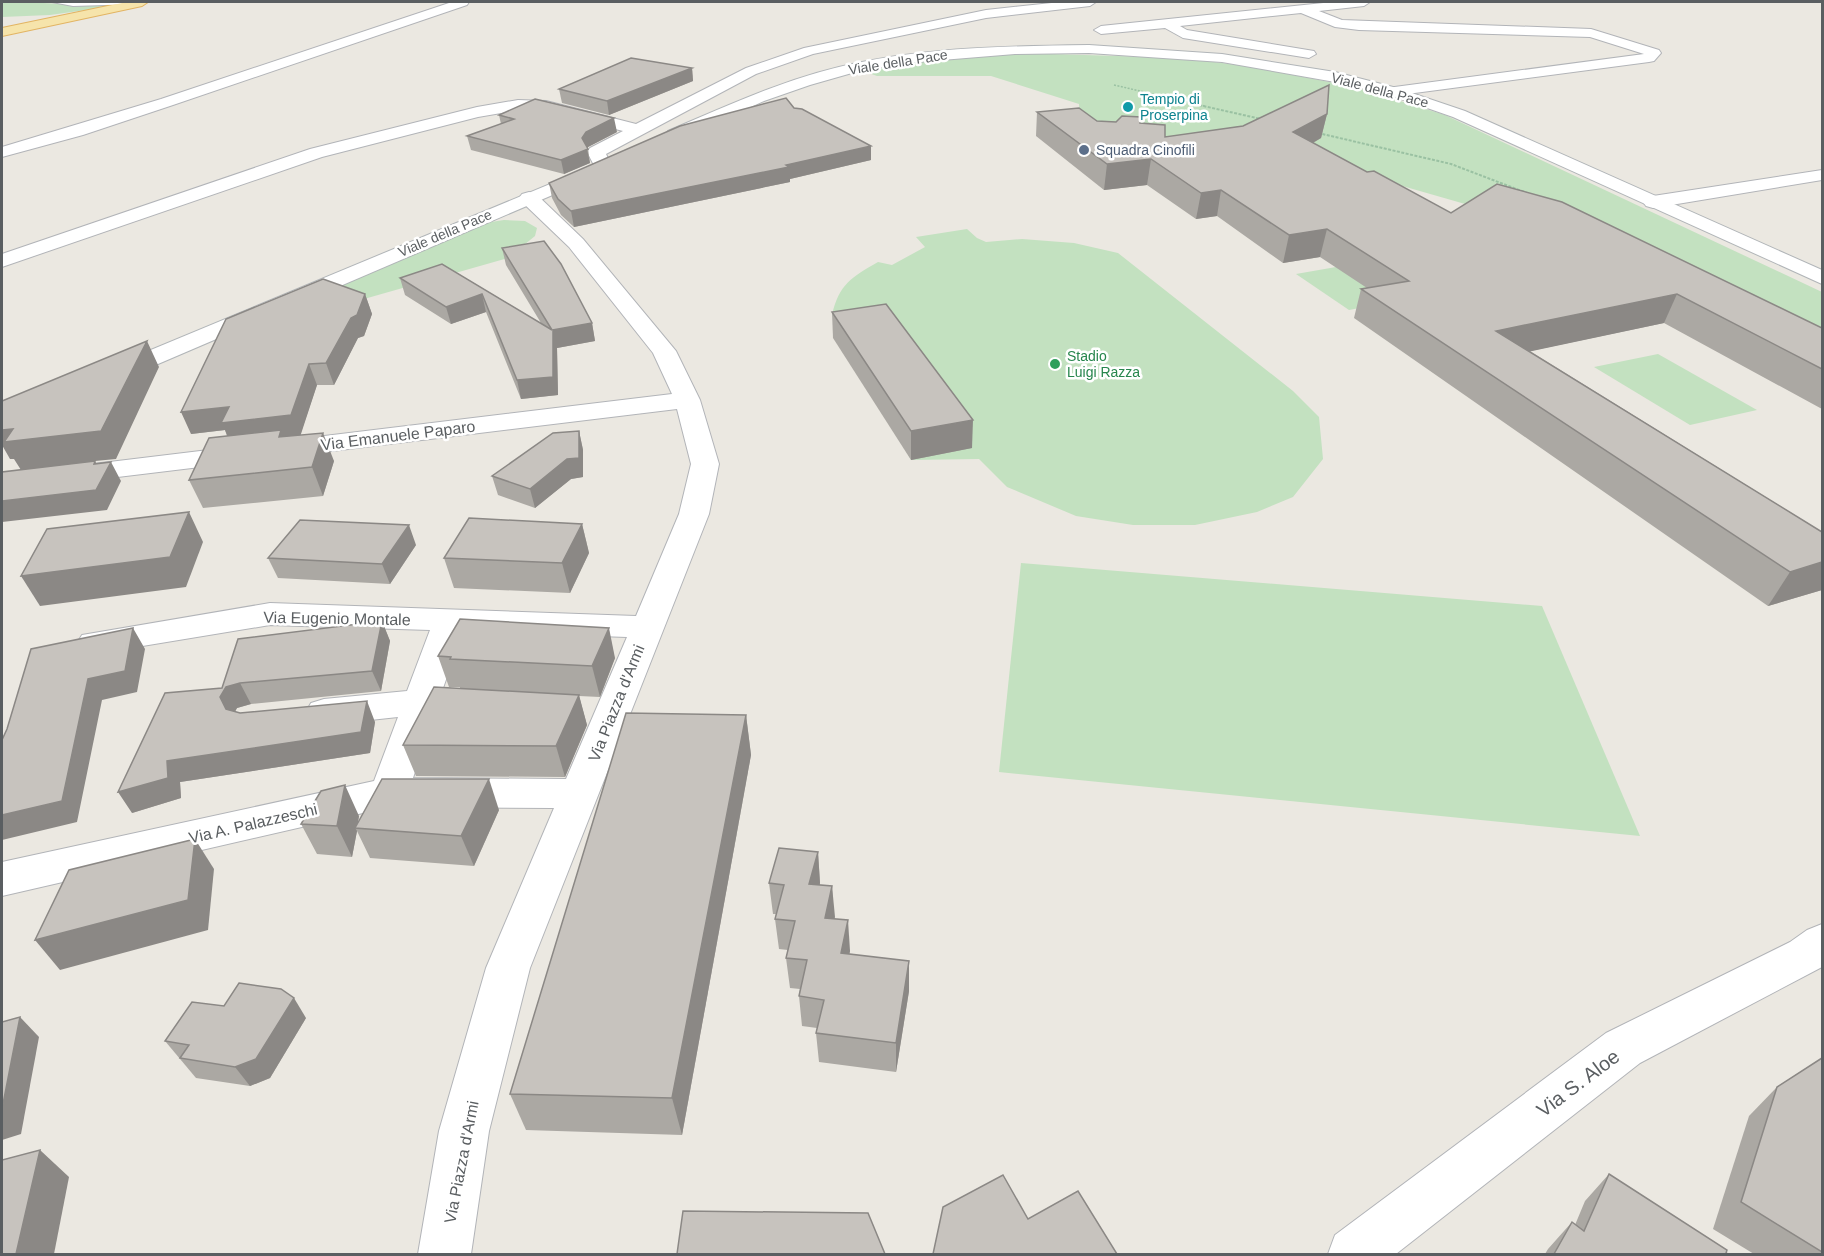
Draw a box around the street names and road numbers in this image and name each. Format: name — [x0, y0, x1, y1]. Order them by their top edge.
street label: Viale della Pace — [847, 46, 949, 78]
street label: Viale della Pace — [1330, 69, 1431, 111]
street label: Viale della Pace — [396, 206, 494, 260]
street label: Via Emanuele Paparo — [320, 418, 476, 453]
street label: Via Eugenio Montale — [263, 609, 411, 628]
street label: Via Piazza d'Armi — [585, 642, 648, 764]
street label: Via A. Palazzeschi — [187, 800, 319, 847]
street label: Via S. Aloe — [1532, 1045, 1624, 1121]
street label: Via Piazza d'Armi — [441, 1099, 482, 1225]

